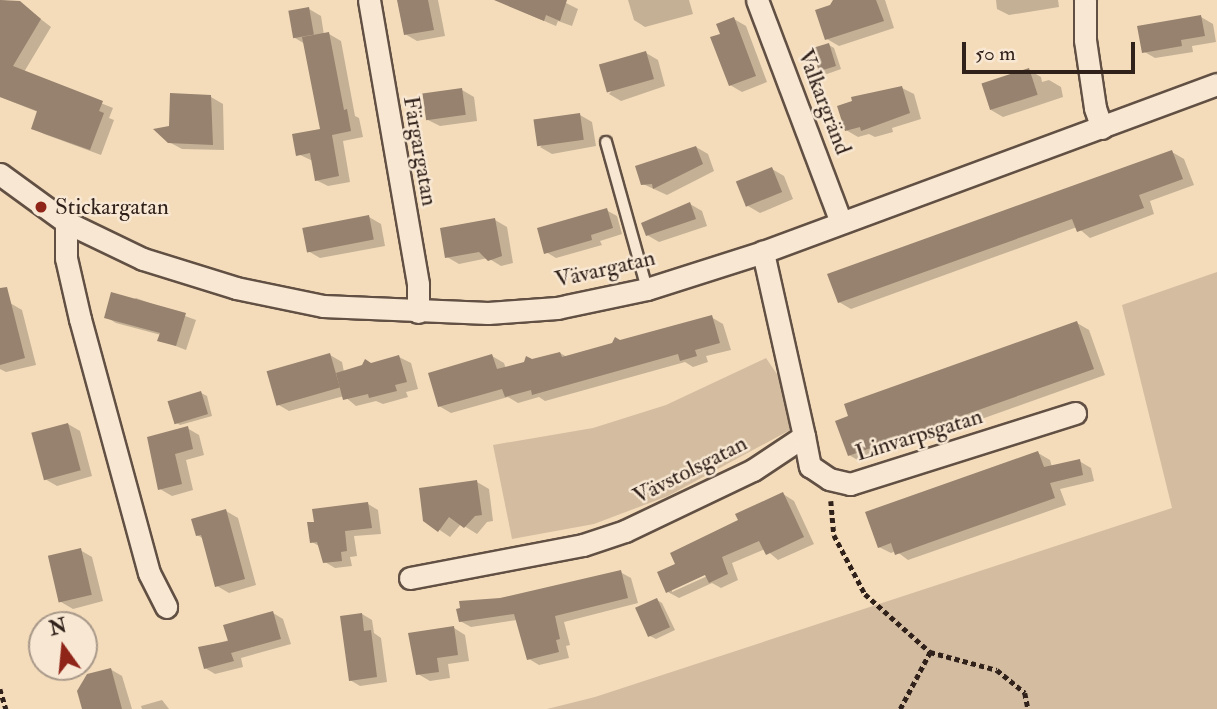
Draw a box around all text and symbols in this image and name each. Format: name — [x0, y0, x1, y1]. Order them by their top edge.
scale bar — [965, 28, 1138, 72]
text: 50 m — [975, 40, 1016, 67]
street label: Valkargränd — [791, 45, 857, 159]
street label: Färgargatan — [397, 94, 443, 208]
place label: Stickargatan — [55, 193, 169, 221]
marker: Stickargatan — [33, 199, 49, 215]
street label: Vävargatan — [552, 244, 658, 294]
street label: Linvarpsgatan — [852, 403, 986, 467]
street label: Vävstolsgatan — [628, 429, 752, 511]
north arrow — [28, 611, 98, 681]
text: N — [47, 614, 69, 641]

